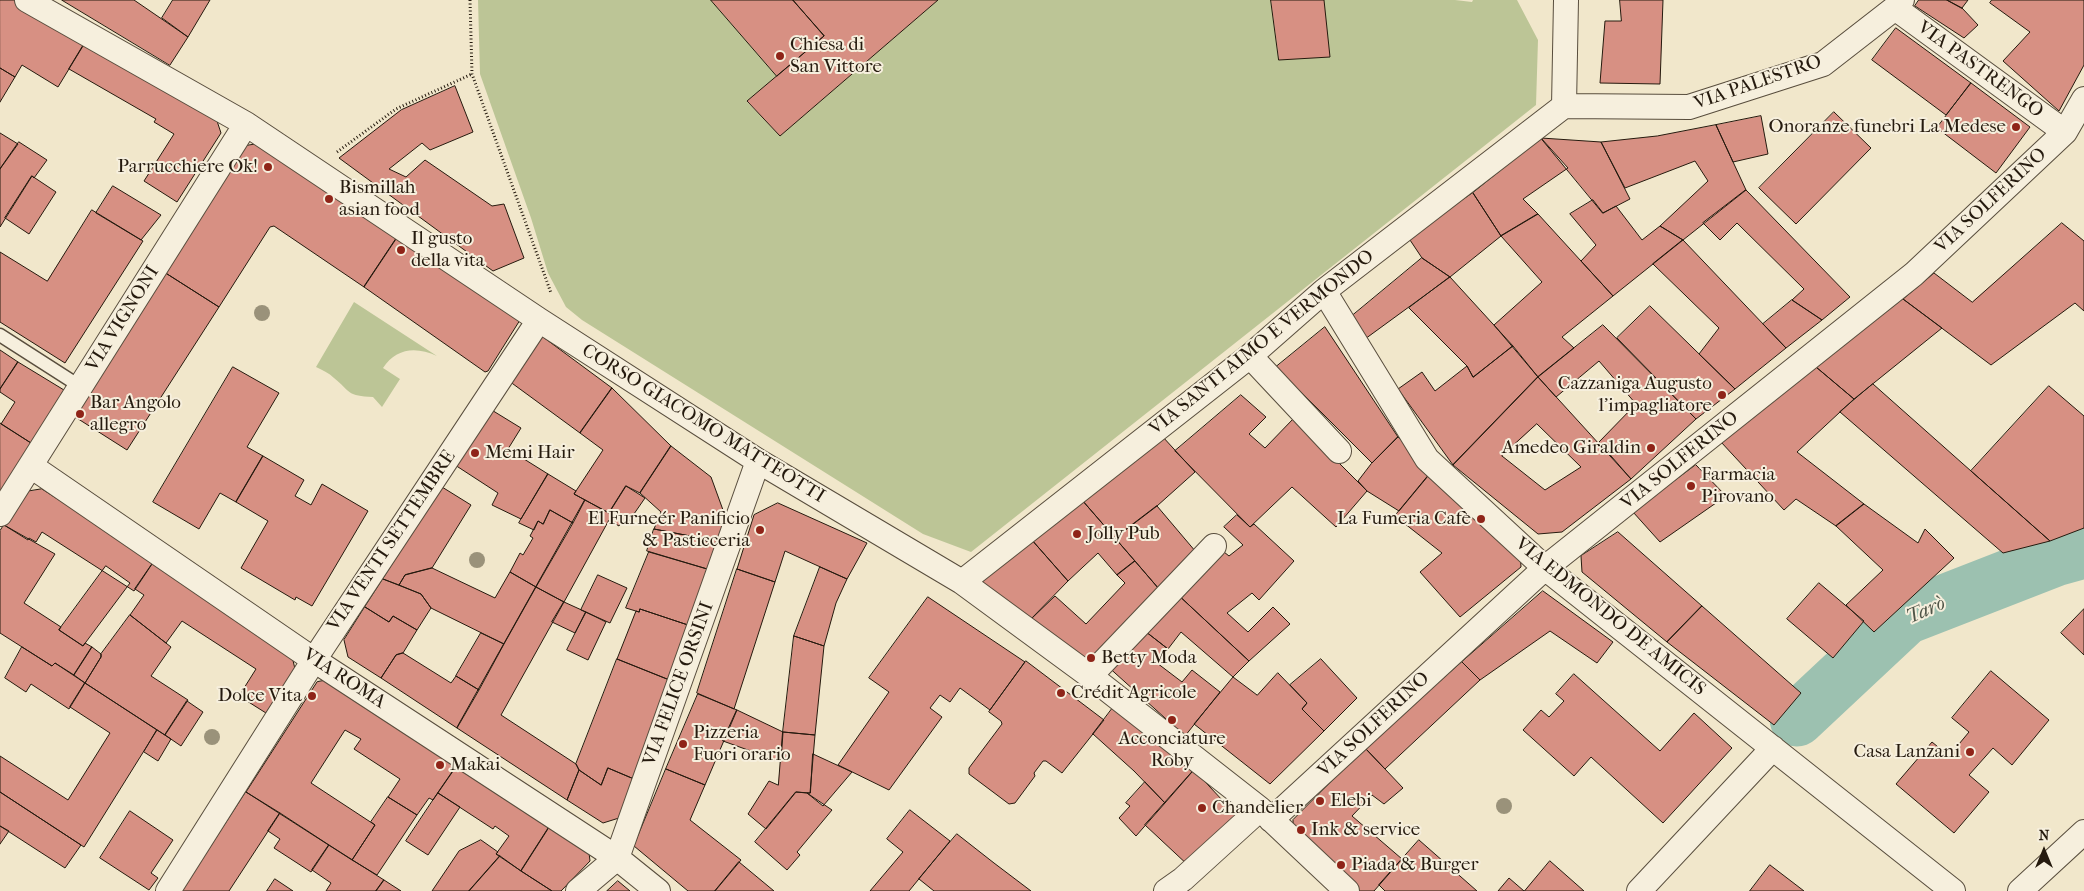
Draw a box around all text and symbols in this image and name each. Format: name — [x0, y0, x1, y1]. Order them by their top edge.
street label: VIA PASTRENGO — [1913, 17, 2047, 123]
place label: Chiesa di San Vittore — [790, 34, 882, 78]
marker: Chiesa di San Vittore — [774, 50, 786, 62]
street label: VIA PALESTRO — [1691, 51, 1825, 115]
place label: Onoranze funebri La Medese — [1769, 116, 2006, 138]
marker: Onoranze funebri La Medese — [2010, 121, 2022, 133]
street label: VIA SOLFERINO — [1930, 143, 2052, 259]
place label: Parrucchiere Ok! — [118, 156, 258, 178]
marker: Parrucchiere Ok! — [262, 161, 274, 173]
place label: Bismillah asian food — [339, 177, 420, 221]
marker: Bismillah asian food — [323, 193, 335, 205]
place label: Il gusto della vita — [411, 228, 485, 272]
marker: Il gusto della vita — [395, 244, 407, 256]
street label: VIA SANTI AIMO E VERMONDO — [1145, 245, 1379, 441]
street label: VIA VIGNONI — [82, 262, 164, 376]
street label: CORSO GIACOMO MATTEOTTI — [577, 340, 829, 508]
place label: Cazzaniga Augusto l'impagliatore — [1558, 373, 1712, 417]
marker: Cazzaniga Augusto l'impagliatore — [1716, 389, 1728, 401]
place label: Bar Angolo allegro — [90, 392, 181, 436]
street label: VIA SOLFERINO — [1617, 407, 1743, 515]
marker: Bar Angolo allegro — [74, 408, 86, 420]
place label: Amedeo Giraldin — [1502, 437, 1641, 459]
place label: Memi Hair — [485, 442, 575, 464]
marker: Amedeo Giraldin — [1645, 442, 1657, 454]
street label: VIA VENTI SETTEMBRE — [323, 446, 461, 636]
marker: Memi Hair — [469, 447, 481, 459]
place label: Farmacia Pirovano — [1701, 464, 1775, 508]
marker: Farmacia Pirovano — [1685, 480, 1697, 492]
place label: El Furneér Panificio & Pasticceria — [587, 508, 750, 552]
place label: La Fumeria Cafè — [1337, 508, 1471, 530]
marker: La Fumeria Cafè — [1475, 513, 1487, 525]
place label: Jolly Pub — [1087, 523, 1160, 545]
marker: El Furneér Panificio & Pasticceria — [754, 524, 766, 536]
marker: Jolly Pub — [1071, 528, 1083, 540]
street label: VIA EDMONDO DE AMICIS — [1510, 533, 1710, 701]
water label: Tarò — [1903, 592, 1949, 630]
street label: VIA FELICE ORSINI — [639, 599, 719, 769]
street label: VIA ROMA — [298, 644, 390, 714]
place label: Betty Moda — [1101, 647, 1196, 669]
marker: Betty Moda — [1085, 652, 1097, 664]
street label: VIA SOLFERINO — [1313, 667, 1435, 783]
place label: Crédit Agricole — [1071, 682, 1196, 704]
place label: Dolce Vita — [218, 685, 302, 707]
marker: Crédit Agricole — [1055, 687, 1067, 699]
marker: Dolce Vita — [306, 690, 318, 702]
marker: Acconciature Roby — [1166, 714, 1178, 726]
place label: Pizzeria Fuori orario — [693, 722, 791, 766]
place label: Acconciature Roby — [1118, 728, 1226, 772]
marker: Pizzeria Fuori orario — [677, 738, 689, 750]
place label: Casa Lanzani — [1853, 741, 1960, 763]
marker: Casa Lanzani — [1964, 746, 1976, 758]
place label: Makai — [450, 754, 500, 776]
marker: Makai — [434, 759, 446, 771]
place label: Elebi — [1330, 790, 1372, 812]
marker: Elebi — [1314, 795, 1326, 807]
place label: Chandelier — [1212, 797, 1303, 819]
marker: Chandelier — [1196, 802, 1208, 814]
place label: Ink & service — [1311, 819, 1420, 841]
marker: Ink & service — [1295, 824, 1307, 836]
north arrow — [2019, 826, 2069, 876]
text: N — [2039, 827, 2049, 844]
place label: Piada & Burger — [1351, 854, 1478, 876]
marker: Piada & Burger — [1335, 859, 1347, 871]

